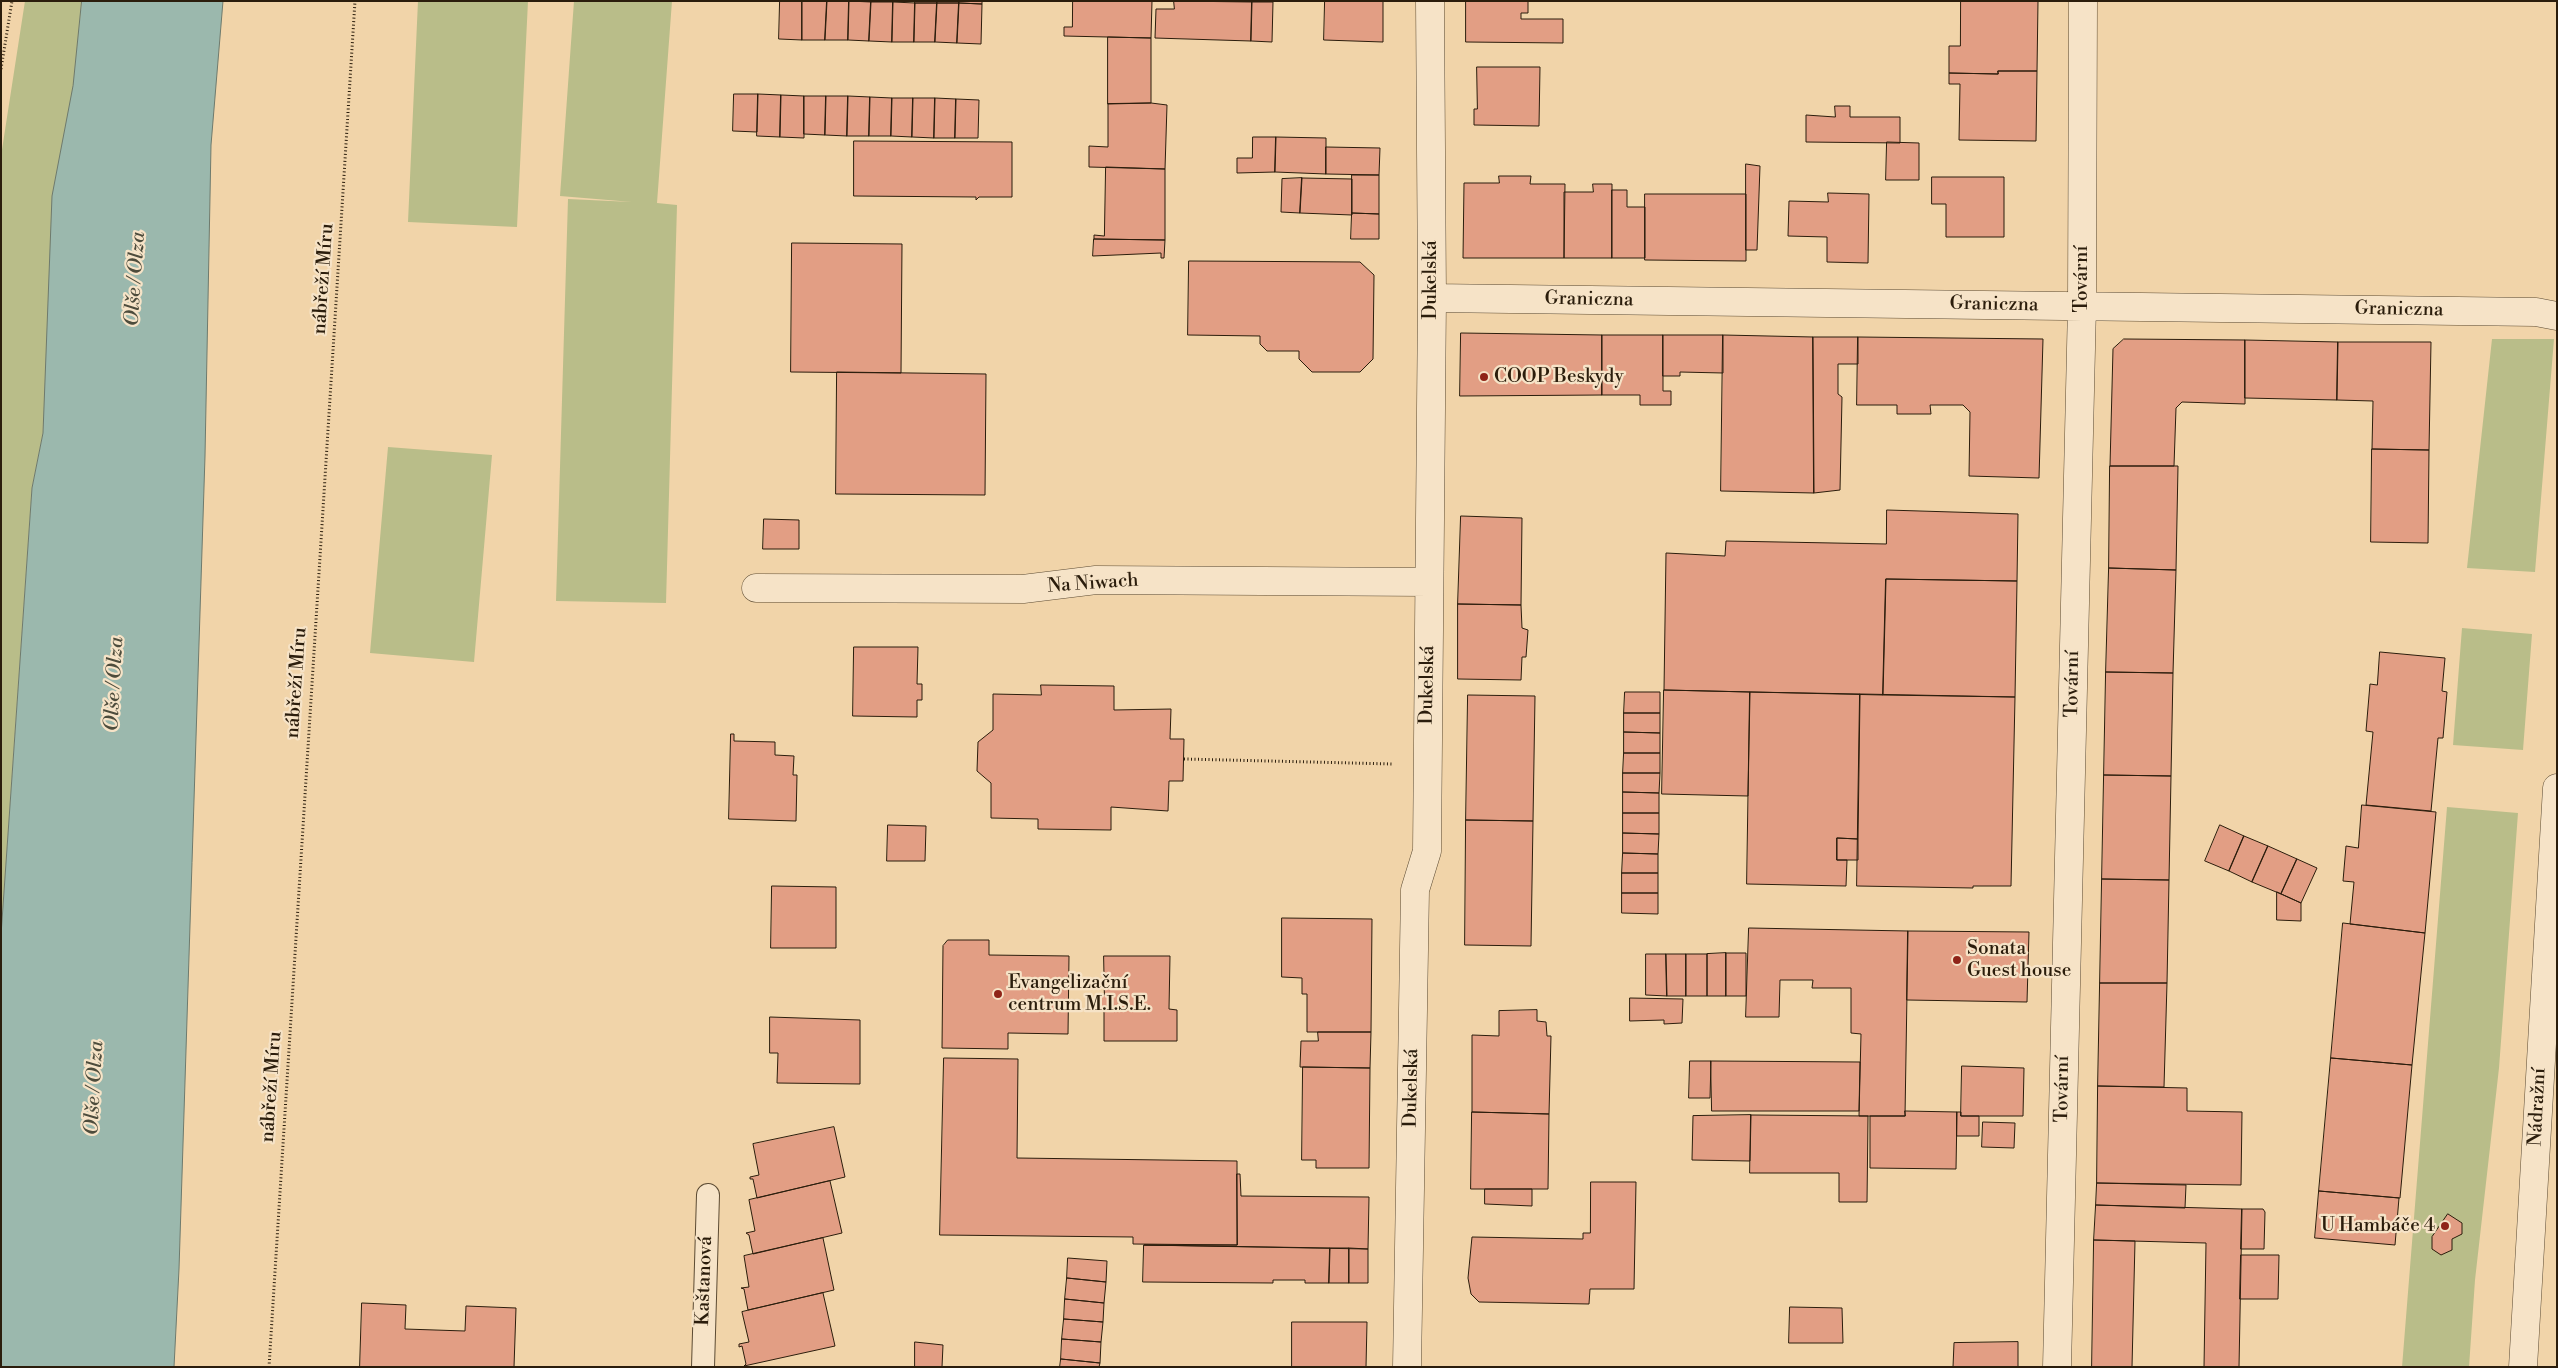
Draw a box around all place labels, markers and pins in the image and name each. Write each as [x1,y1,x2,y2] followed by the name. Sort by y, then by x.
[1494,366,1624,388] place label: COOP Beskydy
[1478,371,1490,383] marker: COOP Beskydy
[1967,938,2071,982] place label: Sonata Guest house
[1951,954,1963,966] marker: Sonata Guest house
[1008,972,1151,1016] place label: Evangelizační centrum M.I.S.E.
[992,988,1004,1000] marker: Evangelizační centrum M.I.S.E.
[2321,1215,2435,1237] place label: U Hambáče 4
[2439,1220,2451,1232] marker: U Hambáče 4

